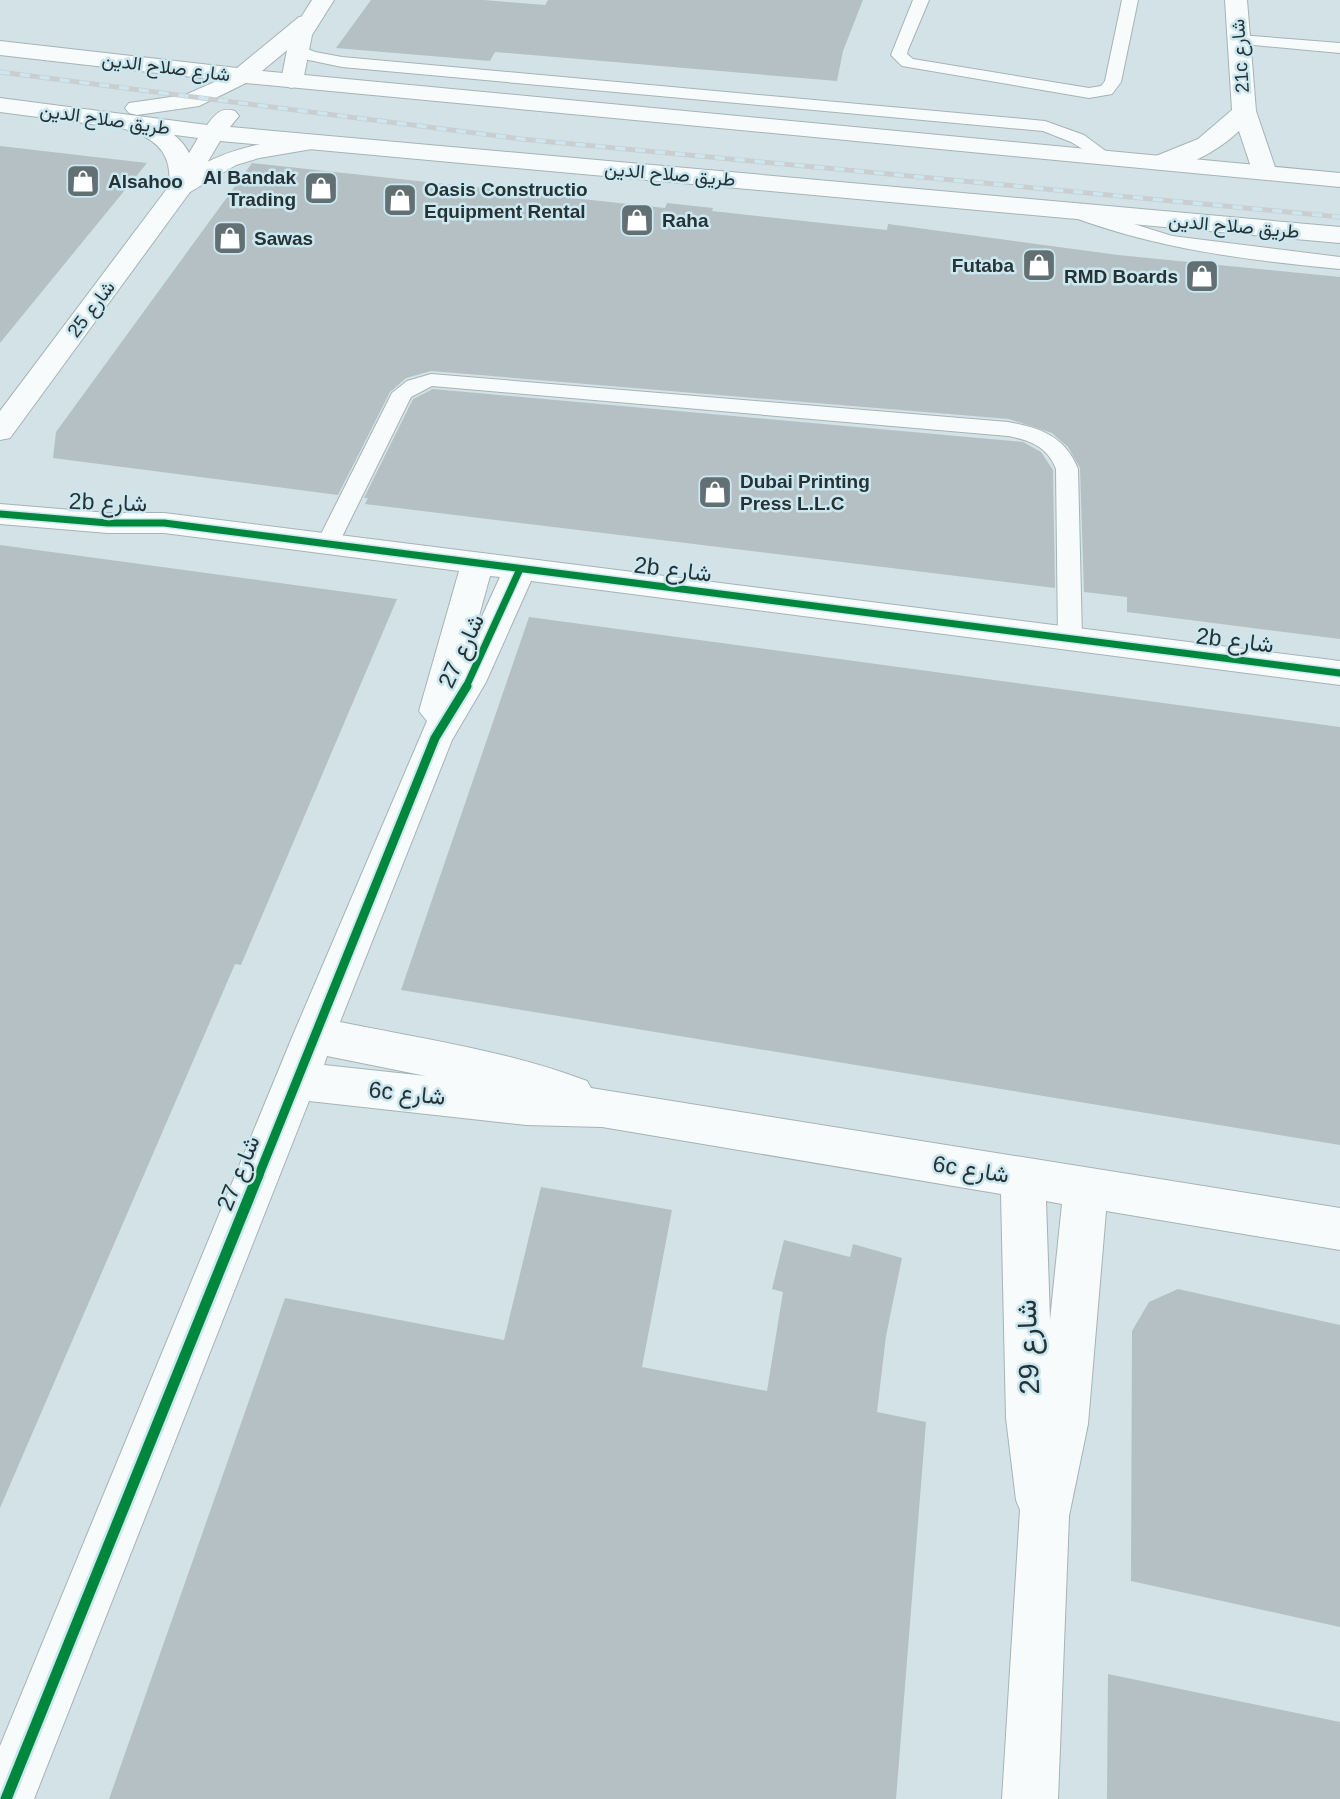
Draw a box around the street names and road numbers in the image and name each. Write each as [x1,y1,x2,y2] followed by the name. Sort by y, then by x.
[1227,18,1255,94] street label: 21c شارع
[100,49,231,87] street label: شارع صلاح الدين
[38,99,171,141] street label: طريق صلاح الدين
[604,158,736,192] street label: طريق صلاح الدين
[1168,210,1300,244] street label: طريق صلاح الدين
[63,277,120,342] street label: شارع 25
[68,488,148,519] street label: 2b شارع
[632,551,713,590] street label: 2b شارع
[433,610,492,693] street label: شارع 27
[1194,622,1275,661] street label: 2b شارع
[367,1076,447,1113] street label: 6c شارع
[211,1132,267,1215] street label: شارع 27
[930,1150,1011,1191] street label: 6c شارع
[1011,1299,1048,1395] street label: شارع 29

